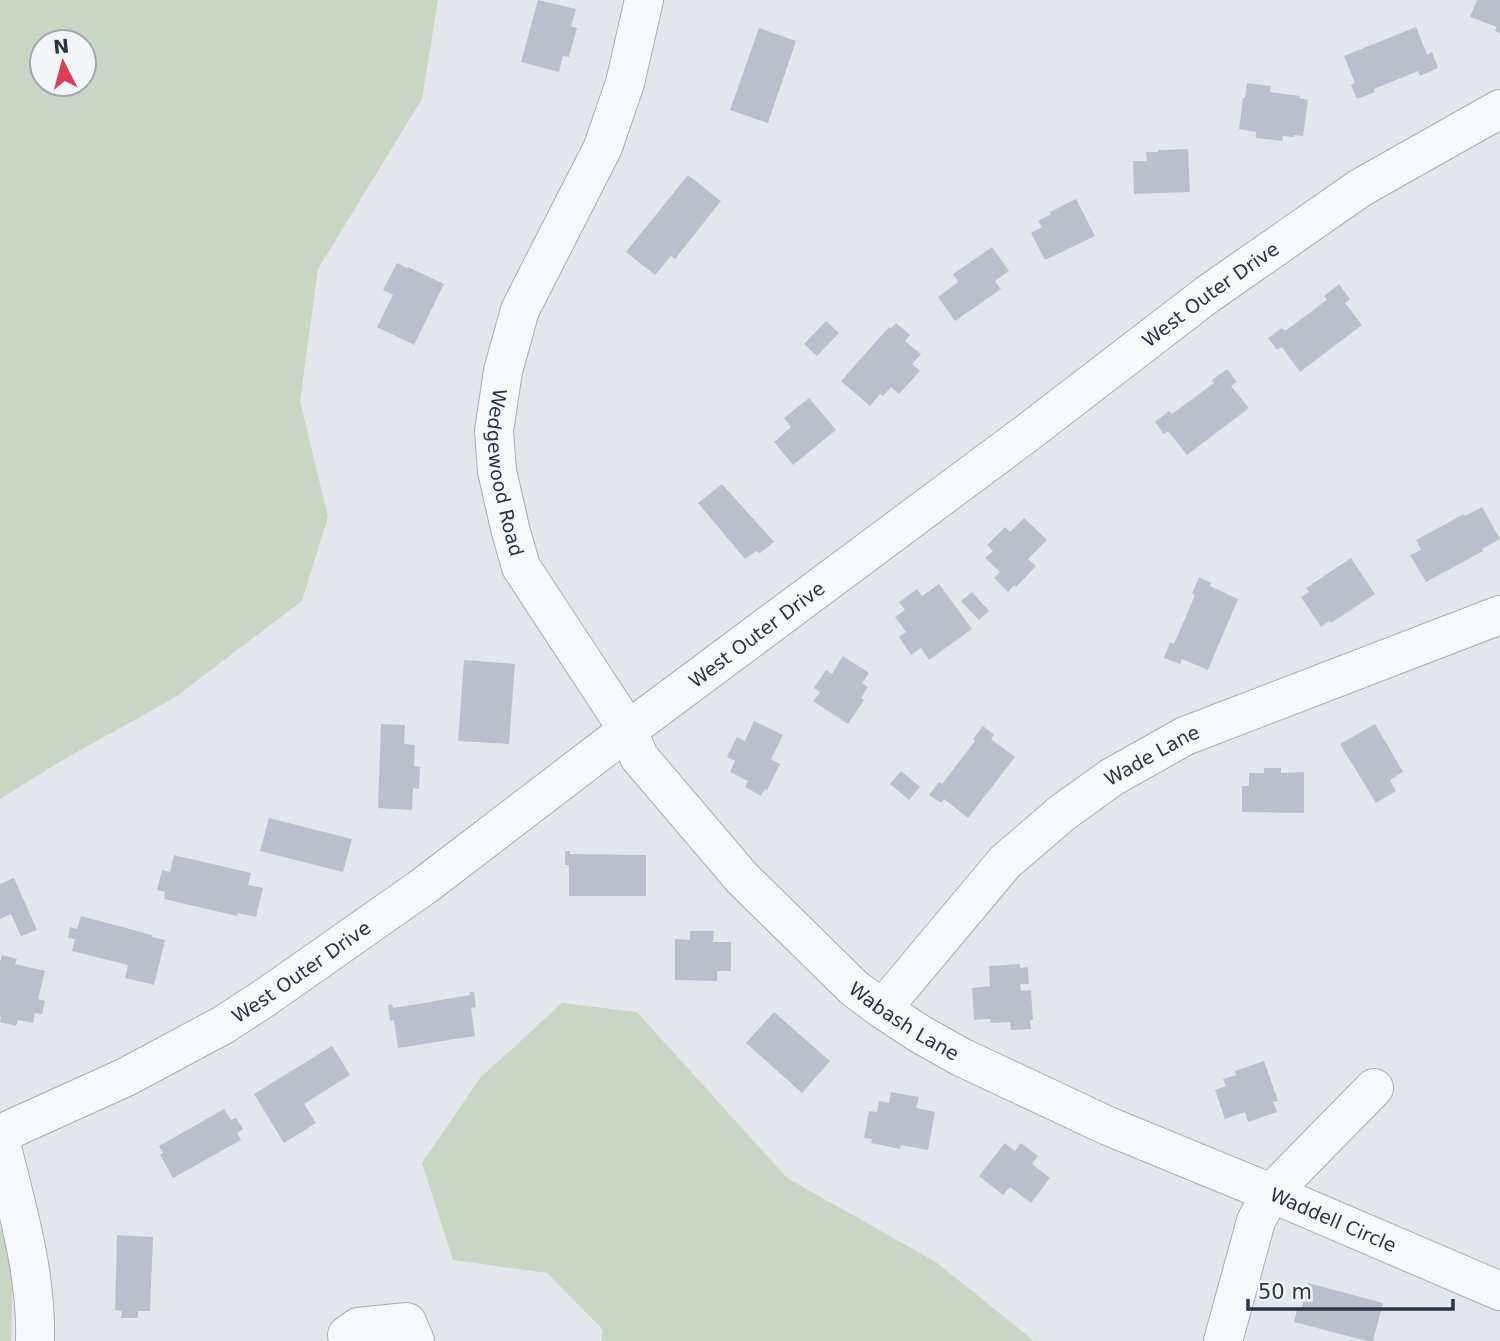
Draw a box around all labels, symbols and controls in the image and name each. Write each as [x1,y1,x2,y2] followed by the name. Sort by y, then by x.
[28,28,98,98] north arrow
[52,34,70,58] text: N
[1138,237,1283,351] street label: West Outer Drive
[483,387,528,559] street label: Wedgewood Road
[685,577,829,692] street label: West Outer Drive
[1101,721,1202,790] street label: Wade Lane
[228,916,375,1027] street label: West Outer Drive
[845,977,963,1065] street label: Wabash Lane
[1267,1183,1400,1256] street label: Waddell Circle
[1248,1268,1453,1312] scale bar
[1258,1280,1312,1304] text: 50 m

